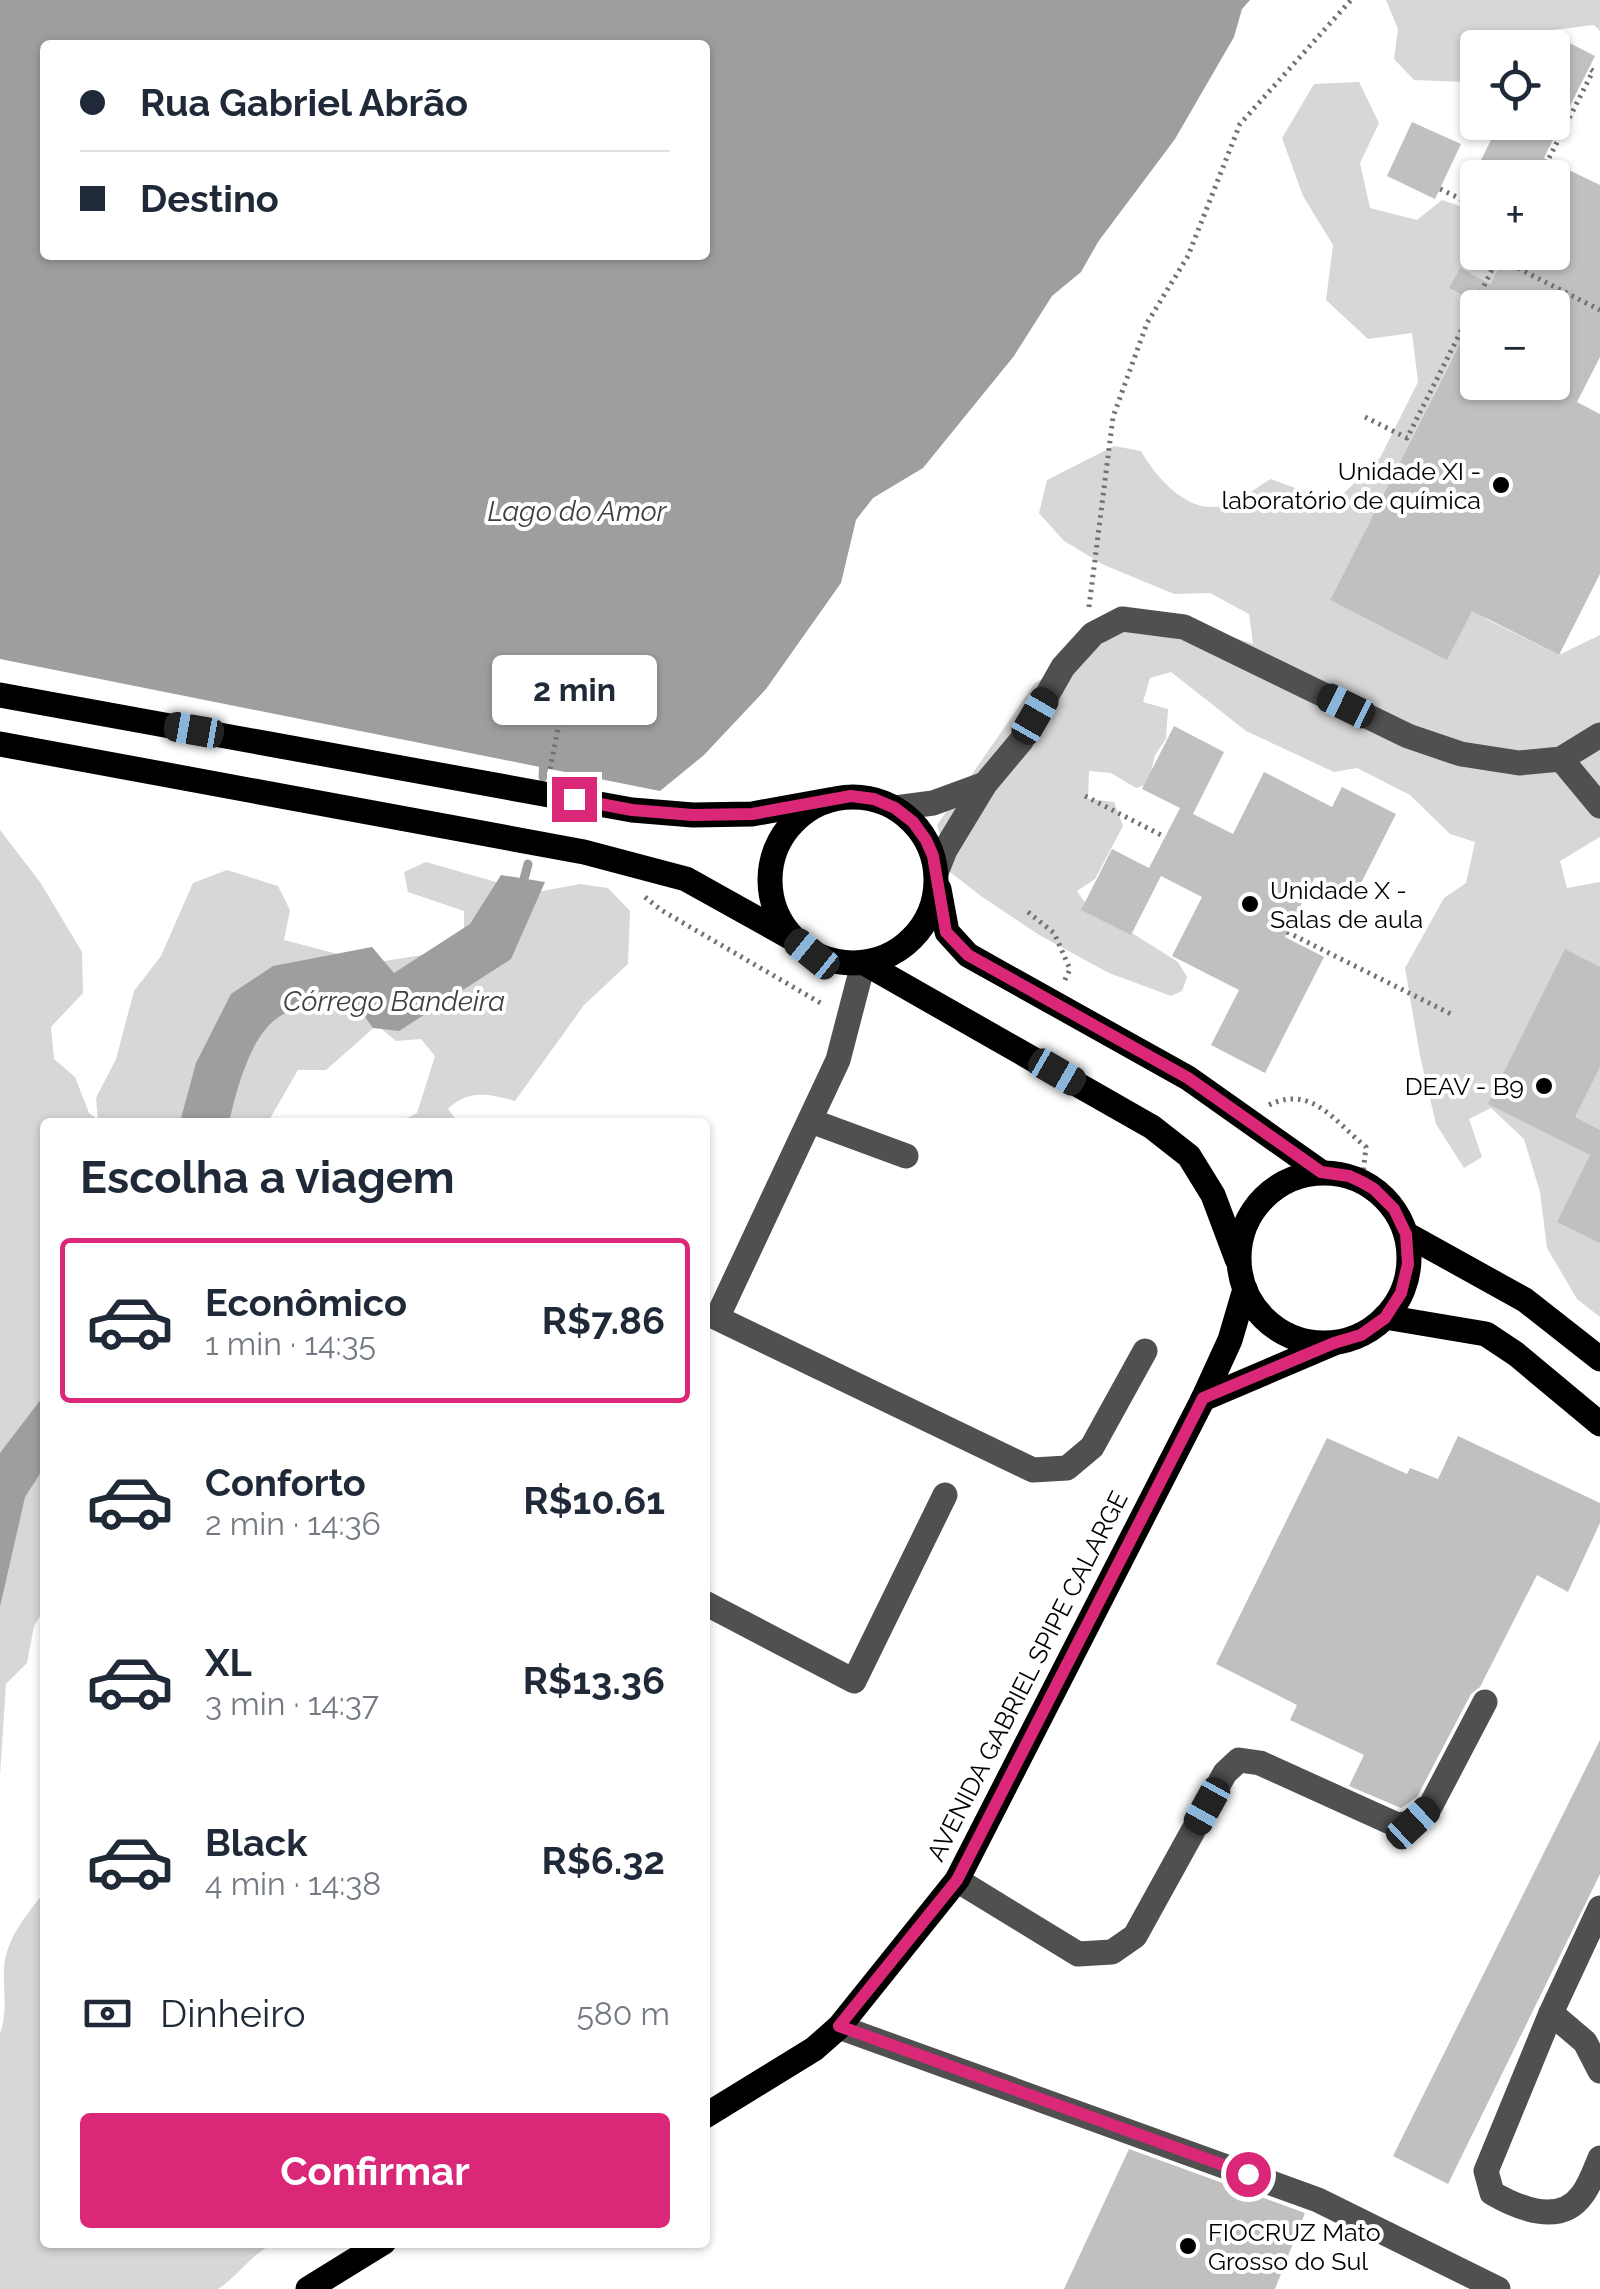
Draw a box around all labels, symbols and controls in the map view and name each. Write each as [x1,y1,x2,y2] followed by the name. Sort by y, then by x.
[1460,30,1570,400] map controls
[1460,30,1570,140] button: locate
[140,80,468,125] text: Rua Gabriel Abrão
[1460,160,1570,270] button: +
[140,176,279,221] text: Destino
[1460,290,1570,400] button: −
[1221,456,1481,515] place label: Unidade XI - laboratório de química
[1490,474,1512,496] marker: Unidade XI - laboratório de química
[488,495,668,528] water label: Lago do Amor
[492,654,656,724] callout: 2 min
[533,671,616,708] text: 2 min
[1312,679,1380,733] car
[1007,683,1063,749] car
[162,710,226,750] car
[552,777,597,822] route end
[1270,875,1423,934] place label: Unidade X - Salas de aula
[1239,893,1261,915] marker: Unidade X - Salas de aula
[779,923,845,985] car
[283,985,505,1018] water label: Córrego Bandeira
[1024,1044,1090,1100] car
[1405,1071,1524,1101] place label: DEAV - B9
[1533,1075,1555,1097] marker: DEAV - B9
[80,1151,455,1204] text: Escolha a viagem
[85,1276,175,1366] icon: car
[205,1280,407,1325] text: Econômico
[542,1298,665,1343] text: R$7.86
[205,1325,376,1362] text: 1 min · 14:35
[85,1456,175,1546] icon: car
[205,1460,366,1505] text: Conforto
[523,1478,665,1523] text: R$10.61
[920,1486,1134,1866] street label: AVENIDA GABRIEL SPIPE CALARGE
[205,1505,381,1542] text: 2 min · 14:36
[85,1636,175,1726] icon: car
[205,1640,252,1685] text: XL
[523,1658,665,1703] text: R$13.36
[205,1685,379,1722] text: 3 min · 14:37
[1179,1772,1235,1840] car
[1381,1792,1445,1854] car
[85,1816,175,1906] icon: car
[205,1820,307,1865] text: Black
[541,1838,665,1883] text: R$6.32
[205,1865,381,1902] text: 4 min · 14:38
[80,1986,135,2041] icon: cash
[160,1991,306,2036] text: Dinheiro
[576,1995,670,2032] text: 580 m
[80,2113,670,2228] button: Confirmar
[1226,2152,1271,2197] route start
[1208,2217,1381,2276] place label: FIOCRUZ Mato Grosso do Sul
[1177,2235,1199,2257] marker: FIOCRUZ Mato Grosso do Sul

